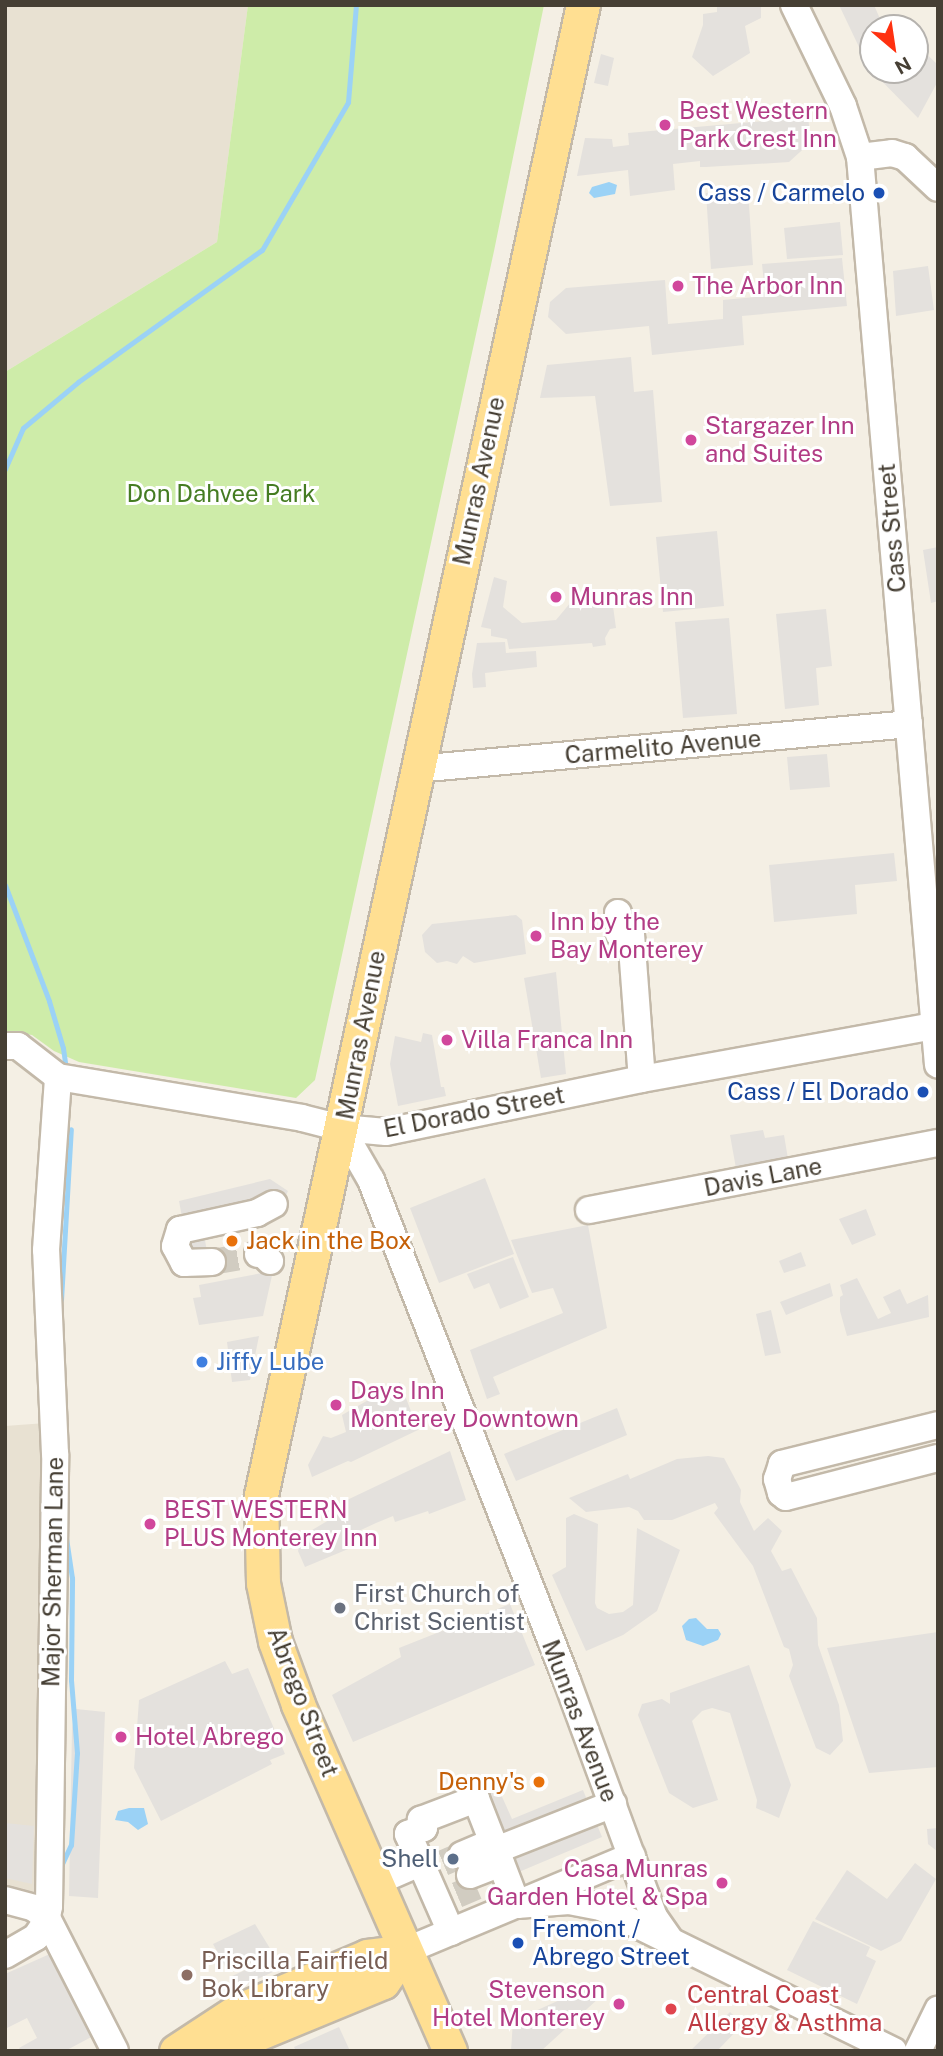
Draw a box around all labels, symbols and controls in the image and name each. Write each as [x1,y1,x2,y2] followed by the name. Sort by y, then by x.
[859,14,929,84] north arrow
[891,52,915,79] text: N
[679,97,837,153] place label: Best Western Park Crest Inn
[657,117,673,133] marker: Best Western Park Crest Inn
[698,179,865,207] place label: Cass / Carmelo
[871,185,887,201] marker: Cass / Carmelo
[692,272,844,300] place label: The Arbor Inn
[670,278,686,294] marker: The Arbor Inn
[447,394,511,568] street label: Munras Avenue
[705,412,855,468] place label: Stargazer Inn and Suites
[683,432,699,448] marker: Stargazer Inn and Suites
[872,462,912,594] street label: Cass Street
[126,480,316,508] park label: Don Dahvee Park
[570,583,694,611] place label: Munras Inn
[548,589,564,605] marker: Munras Inn
[563,724,763,770] street label: Carmelito Avenue
[550,908,704,964] place label: Inn by the Bay Monterey
[528,928,544,944] marker: Inn by the Bay Monterey
[330,948,392,1122] street label: Munras Avenue
[461,1026,633,1054] place label: Villa Franca Inn
[439,1032,455,1048] marker: Villa Franca Inn
[727,1078,909,1106] place label: Cass / El Dorado
[381,1080,567,1144] street label: El Dorado Street
[915,1084,931,1100] marker: Cass / El Dorado
[701,1151,825,1203] street label: Davis Lane
[246,1227,412,1255] place label: Jack in the Box
[224,1233,240,1249] marker: Jack in the Box
[216,1348,324,1376] place label: Jiffy Lube
[194,1354,210,1370] marker: Jiffy Lube
[350,1377,579,1433] place label: Days Inn Monterey Downtown
[328,1397,344,1413] marker: Days Inn Monterey Downtown
[37,1457,69,1687] street label: Major Sherman Lane
[164,1496,378,1552] place label: BEST WESTERN PLUS Monterey Inn
[142,1516,158,1532] marker: BEST WESTERN PLUS Monterey Inn
[354,1580,525,1636] place label: First Church of Christ Scientist
[332,1600,348,1616] marker: First Church of Christ Scientist
[261,1623,345,1781] street label: Abrego Street
[536,1636,624,1806] street label: Munras Avenue
[135,1723,284,1751] place label: Hotel Abrego
[113,1729,129,1745] marker: Hotel Abrego
[438,1768,525,1796] place label: Denny's
[531,1774,547,1790] marker: Denny's
[381,1845,439,1873] place label: Shell
[445,1851,461,1867] marker: Shell
[487,1855,708,1911] place label: Casa Munras Garden Hotel & Spa
[714,1875,730,1891] marker: Casa Munras Garden Hotel & Spa
[532,1915,690,1971] place label: Fremont / Abrego Street
[510,1935,526,1951] marker: Fremont / Abrego Street
[201,1947,388,2003] place label: Priscilla Fairfield Bok Library
[179,1967,195,1983] marker: Priscilla Fairfield Bok Library
[432,1976,605,2032] place label: Stevenson Hotel Monterey
[687,1981,882,2037] place label: Central Coast Allergy & Asthma
[611,1996,627,2012] marker: Stevenson Hotel Monterey
[661,1999,681,2019] marker: Central Coast Allergy & Asthma

